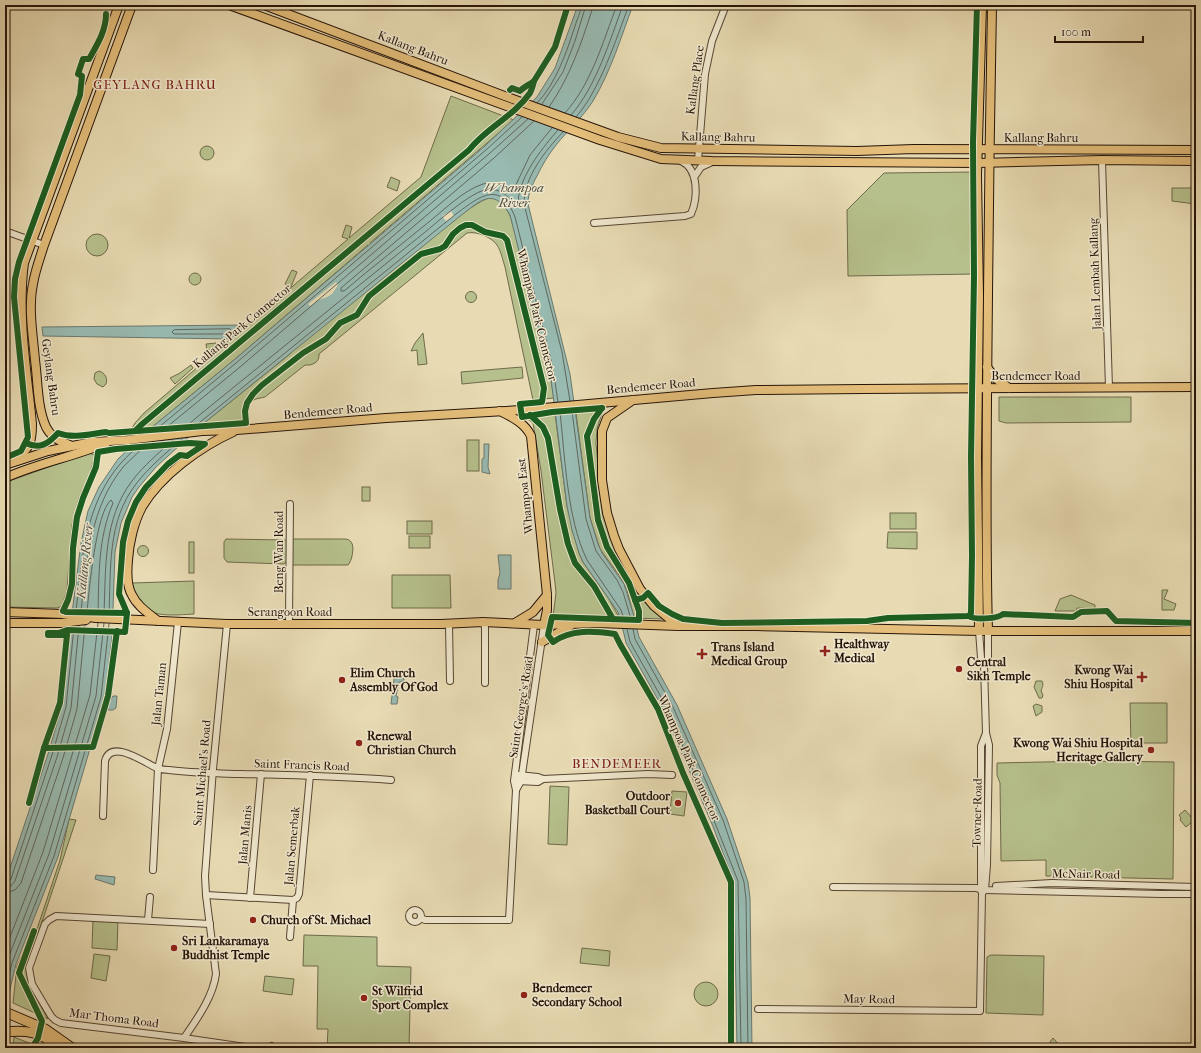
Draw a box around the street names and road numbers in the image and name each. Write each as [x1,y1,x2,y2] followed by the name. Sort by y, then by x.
[376,28,451,68] street label: Kallang Bahru
[683,44,707,116] street label: Kallang Place
[681,129,756,145] street label: Kallang Bahru
[1004,131,1078,145] street label: Kallang Bahru
[1086,217,1104,331] street label: Jalan Lembah Kallang
[514,246,560,383] street label: Whampoa Park Connector
[190,280,295,371] street label: Kallang Park Connector
[39,338,63,417] street label: Geylang Bahru
[991,369,1081,383] street label: Bendemeer Road
[606,375,697,397] street label: Bendemeer Road
[283,400,374,422] street label: Bendemeer Road
[514,457,536,536] street label: Whampoa East
[272,510,286,593] street label: Beng Wan Road
[248,605,333,619] street label: Serangoon Road
[506,655,536,759] street label: Saint George's Road
[149,662,169,727] street label: Jalan Taman
[655,692,723,824] street label: Whampoa Park Connector
[190,719,214,827] street label: Saint Michael's Road
[254,756,350,774] street label: Saint Francis Road
[969,778,985,848] street label: Towner Road
[235,804,255,866] street label: Jalan Manis
[281,805,303,887] street label: Jalan Semerbak
[1052,866,1121,882] street label: McNair Road
[843,992,896,1006] street label: May Road
[68,1006,160,1030] street label: Mar Thoma Road

